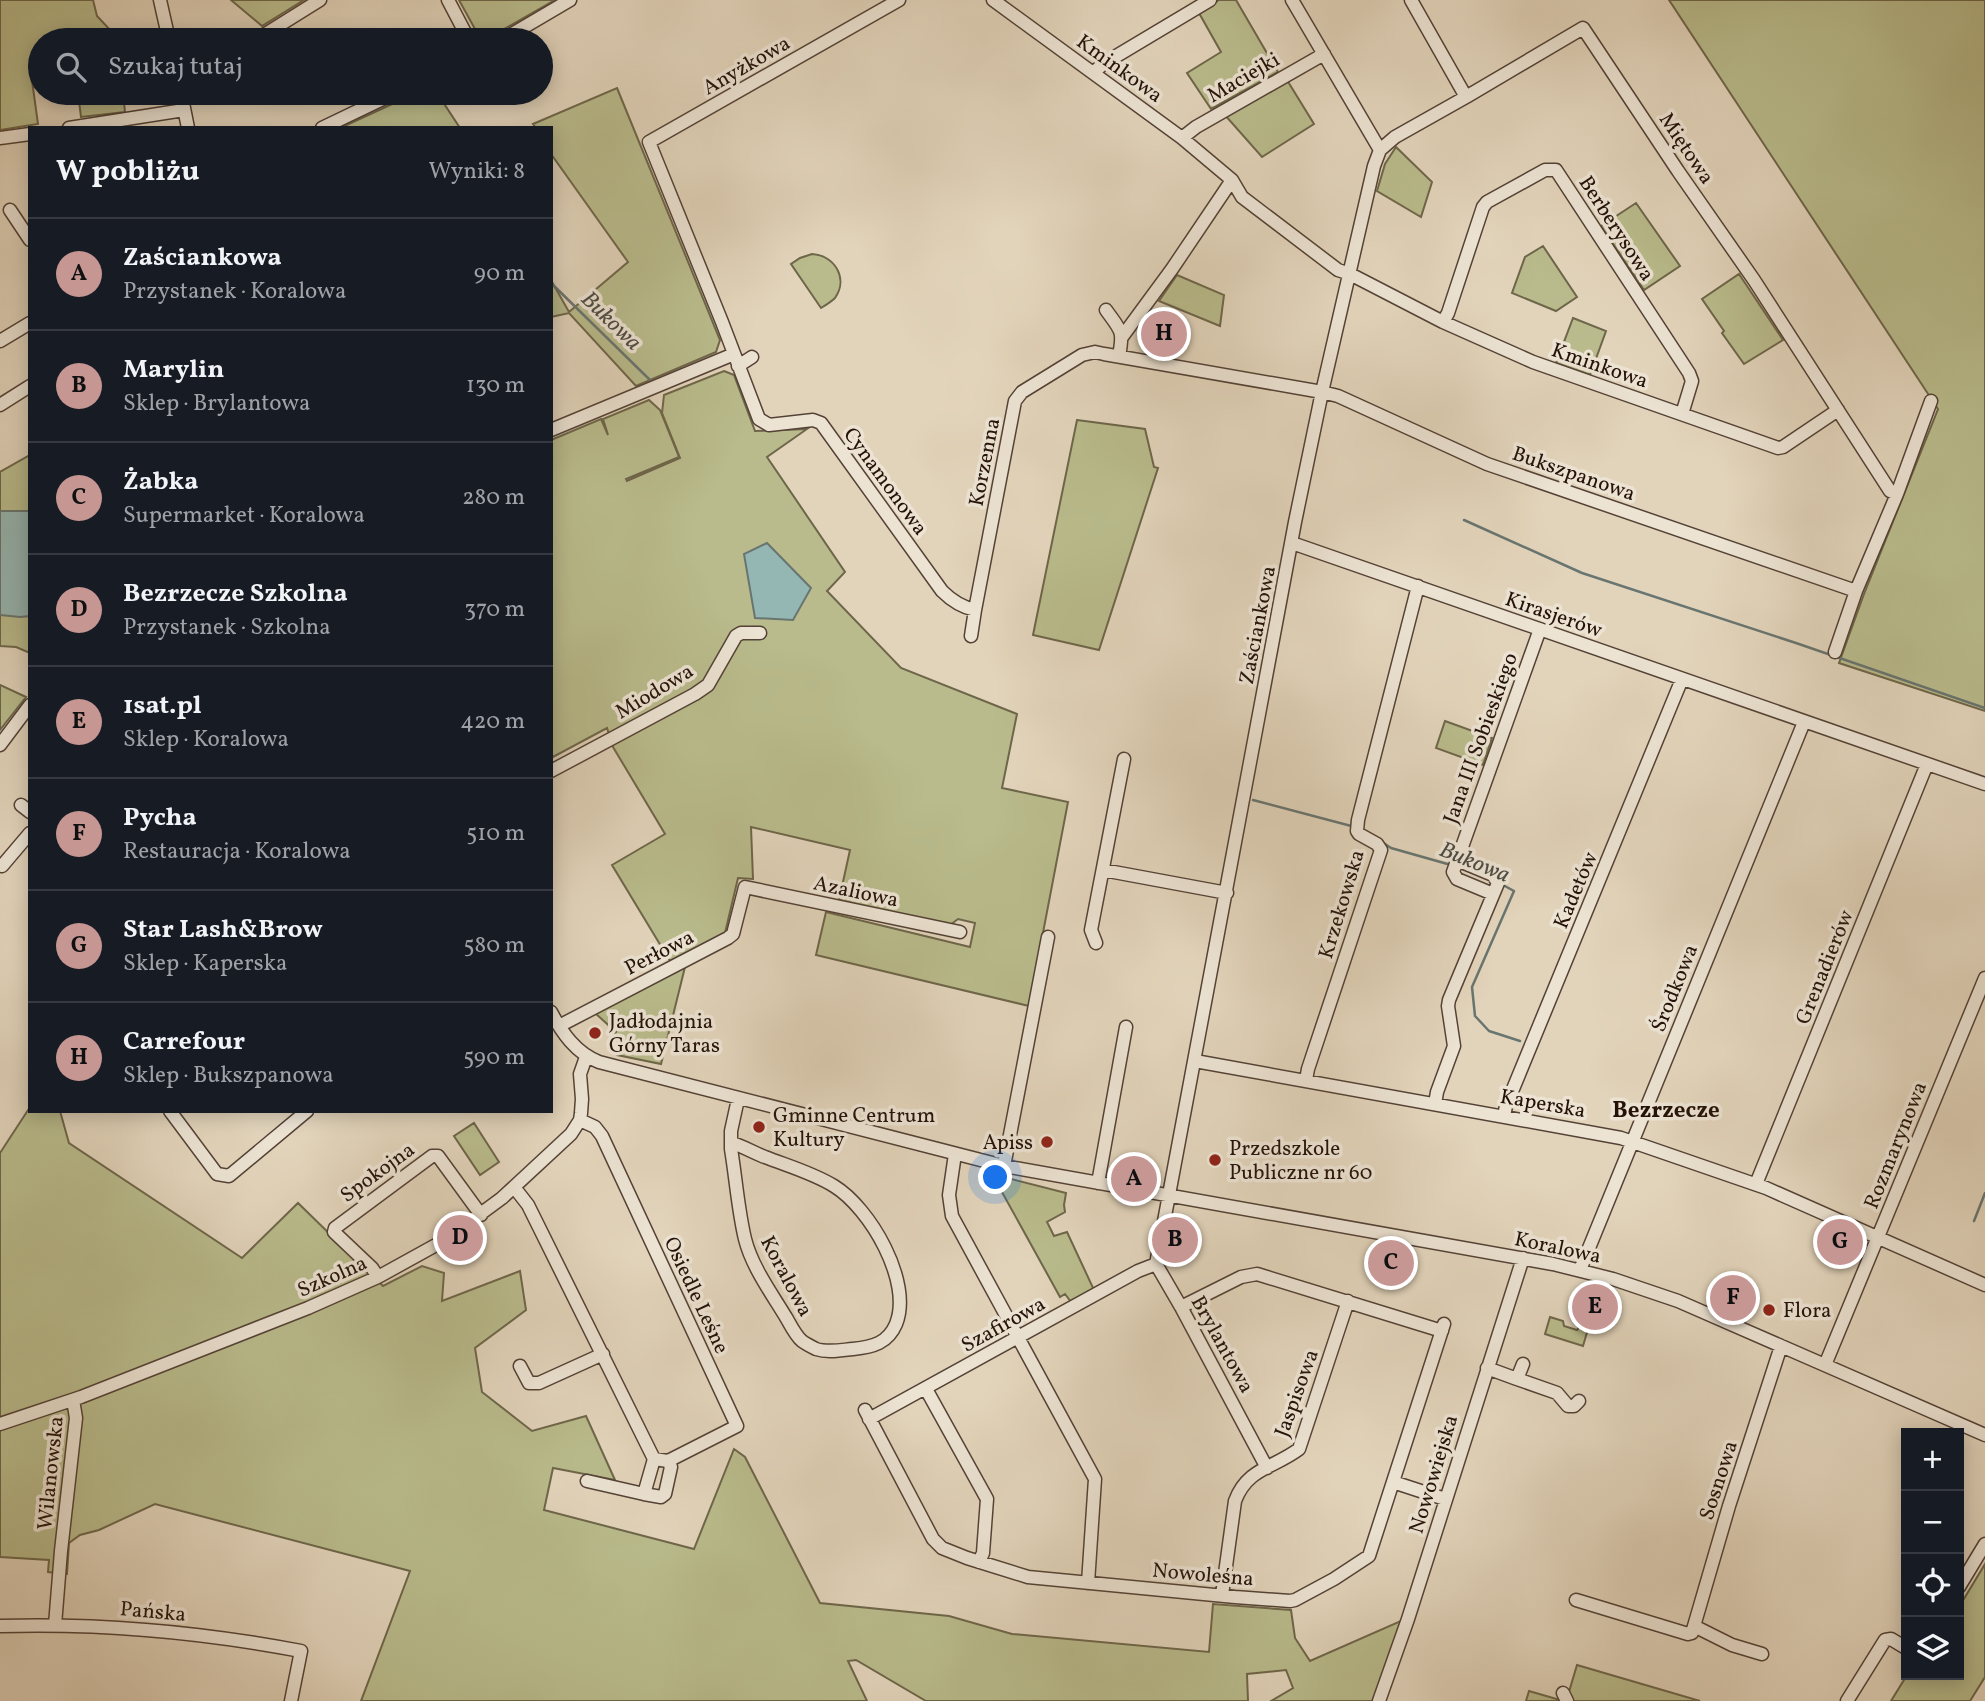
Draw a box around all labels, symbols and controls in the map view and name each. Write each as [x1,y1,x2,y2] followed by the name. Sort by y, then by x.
[28,28,553,105] search box
[1070,28,1168,110] street label: Kminkowa
[697,29,796,103] street label: Anyżkowa
[1202,46,1285,111] street label: Maciejki
[52,48,90,86] icon: search
[108,49,243,85] text: Szukaj tutaj
[1651,107,1720,190] street label: Miętowa
[56,151,199,193] text: W pobliżu
[429,156,525,188] text: Wyniki: 8
[1571,171,1661,287] street label: Berberysowa
[123,240,282,276] text: Zaściankowa
[71,258,87,290] text: A
[474,258,525,290] text: 90 m
[123,276,346,308] text: Przystanek · Koralowa
[573,284,648,359] water label: Bukowa
[1141,308,1187,360] pin: H
[1547,336,1652,396] street label: Kminkowa
[123,352,224,388] text: Marylin
[71,370,87,402] text: B
[466,370,525,402] text: 130 m
[123,388,310,420] text: Sklep · Brylantowa
[963,416,1008,509] street label: Korzenna
[836,422,934,542] street label: Cynamonowa
[1508,440,1639,509] street label: Bukszpanowa
[123,464,198,500] text: Żabka
[72,482,86,514] text: C
[462,482,525,514] text: 280 m
[123,500,365,532] text: Supermarket · Koralowa
[1233,564,1284,687] street label: Zaściankowa
[123,576,348,612] text: Bezrzecze Szkolna
[1501,585,1606,646] street label: Kirasjerów
[71,594,87,626] text: D
[464,594,525,626] text: 370 m
[123,612,331,644] text: Przystanek · Szkolna
[1437,649,1526,828] street label: Jana III Sobieskiego
[610,658,699,727] street label: Miodowa
[123,688,202,724] text: 1sat.pl
[72,706,86,738] text: E
[460,706,525,738] text: 420 m
[123,724,289,756] text: Sklep · Koralowa
[123,800,197,836] text: Pycha
[72,818,86,850] text: F
[466,818,525,850] text: 510 m
[1434,834,1514,892] water label: Bukowa
[123,836,351,868] text: Restauracja · Koralowa
[1312,846,1373,963] street label: Krzekowska
[1547,848,1606,933] street label: Kadetów
[811,869,901,916] street label: Azaliowa
[1789,906,1862,1029] street label: Grenadierów
[123,912,323,948] text: Star Lash&Brow
[620,924,699,983] street label: Perłowa
[71,930,87,962] text: G
[463,930,525,962] text: 580 m
[1645,940,1706,1037] street label: Środkowa
[123,948,288,980] text: Sklep · Kaperska
[609,1008,720,1061] place label: Jadłodajnia Górny Taras
[123,1024,245,1060] text: Carrefour
[587,1025,603,1041] marker: Jadłodajnia Górny Taras
[70,1042,88,1074] text: H
[463,1042,525,1074] text: 590 m
[123,1060,334,1092] text: Sklep · Bukszpanowa
[1858,1078,1935,1214] street label: Rozmarynowa
[1498,1083,1588,1126] street label: Kaperska
[1612,1095,1720,1127] district label: Bezrzecze
[773,1102,935,1155] place label: Gminne Centrum Kultury
[751,1119,767,1135] marker: Gminne Centrum Kultury
[983,1129,1033,1158] place label: Apiss
[1039,1134,1055,1150] marker: Apiss
[1229,1135,1372,1188] place label: Przedszkole Publiczne nr 60
[335,1136,421,1210] street label: Spokojna
[1207,1152,1223,1168] marker: Przedszkole Publiczne nr 60
[1111,1153,1157,1205] pin: A
[978,1160,1012,1194] your location
[437,1212,483,1264] pin: D
[1152,1214,1198,1266] pin: B
[1817,1216,1863,1268] pin: G
[1512,1225,1604,1272] street label: Koralowa
[752,1231,819,1322] street label: Koralowa
[656,1232,735,1359] street label: Osiedle Leśne
[1368,1237,1414,1289] pin: C
[293,1249,372,1306] street label: Szkolna
[1710,1272,1756,1324] pin: F
[1572,1281,1618,1333] pin: E
[956,1290,1051,1360] street label: Szafirowa
[1183,1291,1260,1399] street label: Brylantowa
[1783,1297,1832,1326] place label: Flora
[1761,1302,1777,1318] marker: Flora
[1268,1346,1327,1441] street label: Jaspisowa
[1403,1411,1466,1537] street label: Nowowiejska
[31,1415,72,1531] street label: Wilanowska
[1901,1428,1964,1680] map controls
[1901,1428,1964,1491] button: +
[1693,1437,1746,1524] street label: Sosnowa
[1901,1491,1964,1554] button: −
[1901,1554,1964,1617] button: locate
[1151,1557,1255,1594] street label: Nowoleśna
[119,1595,187,1630] street label: Pańska
[1901,1617,1964,1680] button: layers

